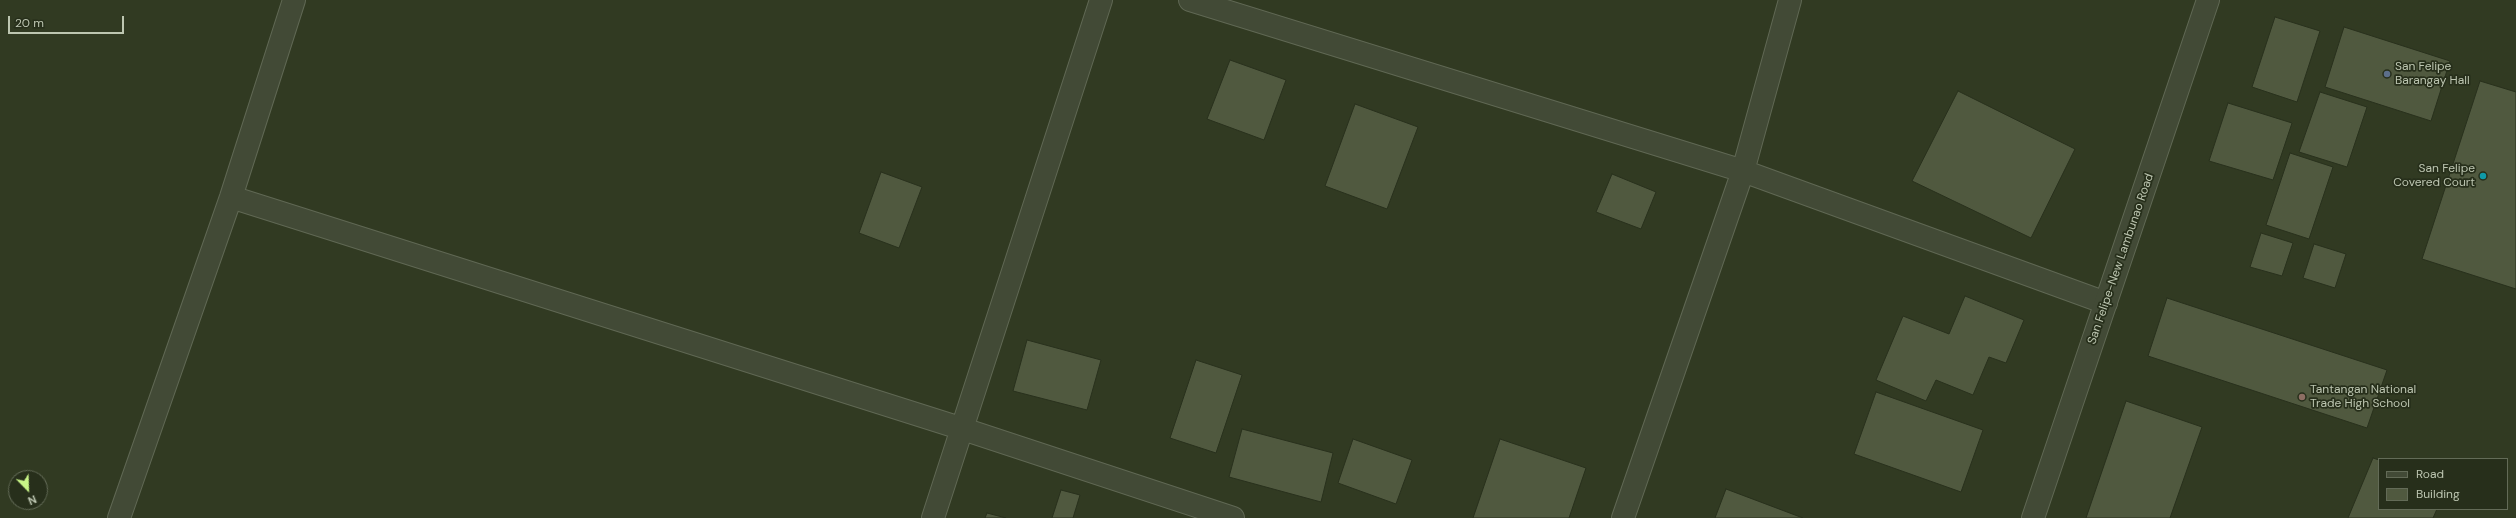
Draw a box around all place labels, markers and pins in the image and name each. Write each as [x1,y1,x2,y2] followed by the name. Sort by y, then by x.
[2395,60,2470,88] place label: San Felipe Barangay Hall
[2382,69,2392,79] marker: San Felipe Barangay Hall
[2393,162,2475,190] place label: San Felipe Covered Court
[2478,171,2488,181] marker: San Felipe Covered Court
[2310,383,2416,411] place label: Tantangan National Trade High School
[2297,392,2307,402] marker: Tantangan National Trade High School

